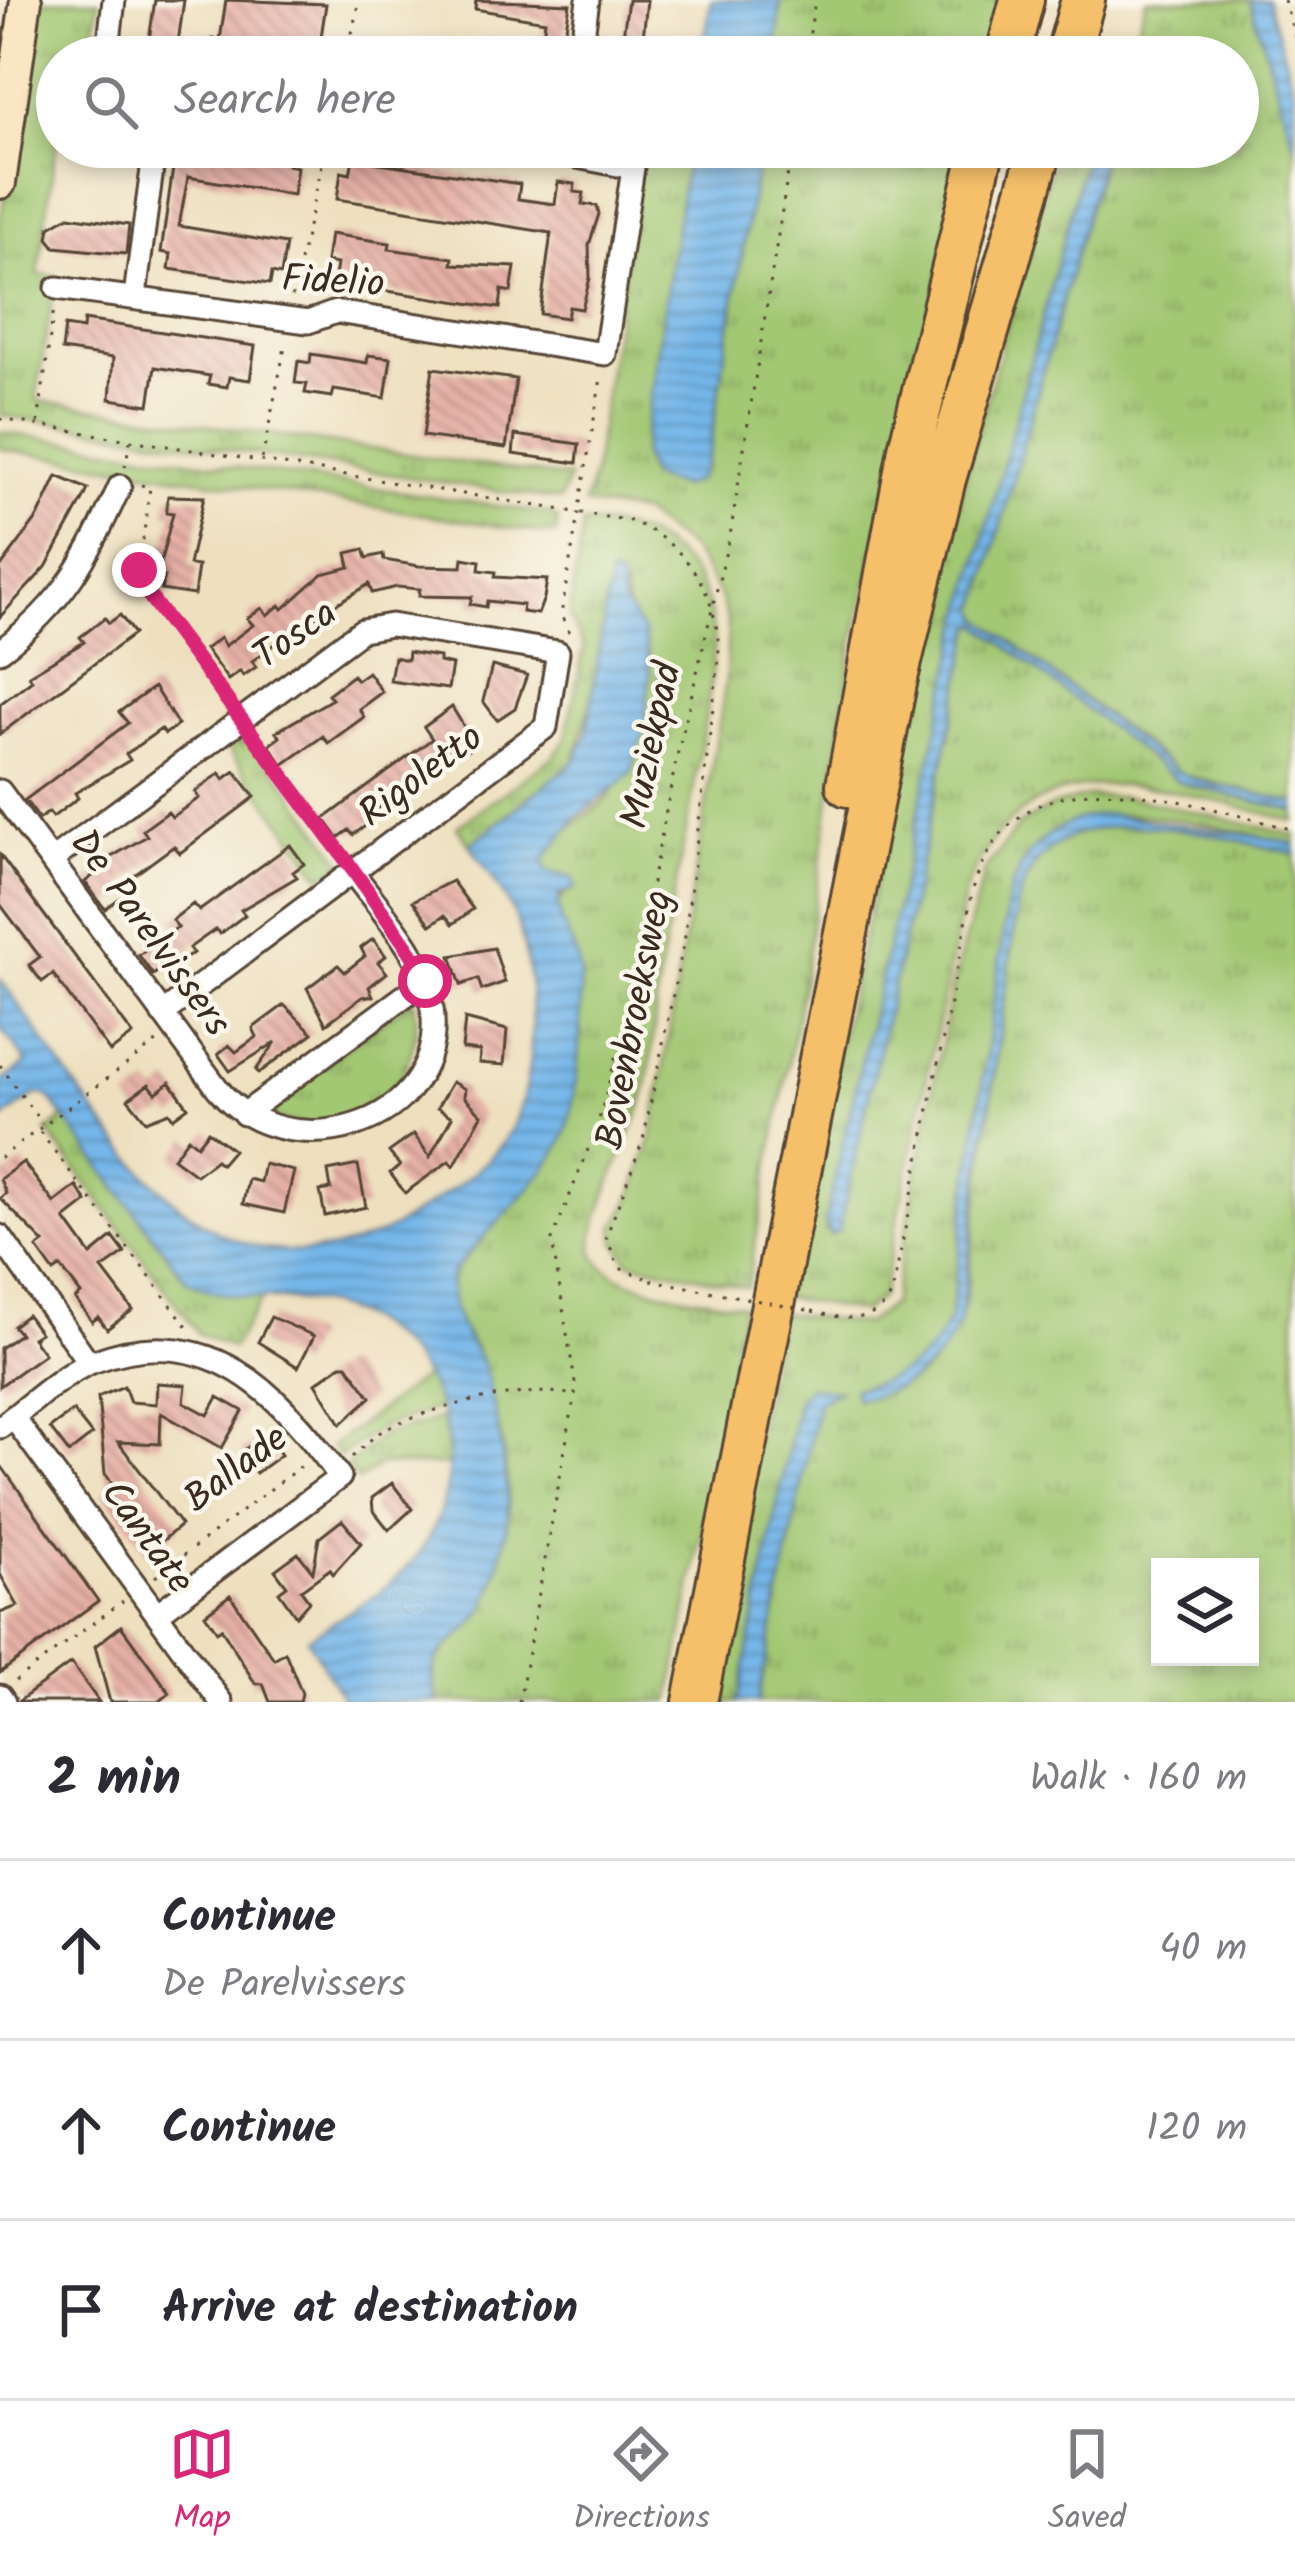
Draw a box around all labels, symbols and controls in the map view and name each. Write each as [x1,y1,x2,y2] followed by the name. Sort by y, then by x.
[36,36,1259,168] search box
[174,66,396,138] text: Search here
[78,69,144,135] icon: search
[280,249,386,317] street label: Fidelio
[112,543,166,597] route end
[241,585,351,687] street label: Tosca
[605,656,701,835] street label: Muziekpad
[346,709,498,845] street label: Rigoletto
[52,817,246,1051] street label: De Parelvissers
[580,885,692,1155] street label: Bovenbroeksweg
[398,954,452,1008] route start
[171,1410,303,1530] street label: Ballade
[83,1468,209,1608] street label: Cantate
[1151,1558,1259,1666] map controls
[1151,1558,1259,1666] button: layers
[48,1740,181,1821] text: 2 min
[1030,1749,1247,1811] text: Walk · 160 m
[162,1883,336,1955] text: Continue
[48,1917,114,1983] icon: ahead
[1159,1919,1247,1981] text: 40 m
[162,1955,406,2017] text: De Parelvissers
[162,2094,336,2166] text: Continue
[48,2097,114,2163] icon: ahead
[1146,2099,1247,2161] text: 120 m
[162,2274,578,2346] text: Arrive at destination
[48,2277,114,2343] icon: arrive
[169,2421,235,2546] tab: Map
[573,2421,710,2546] tab: Directions
[1048,2421,1126,2546] tab: Saved

